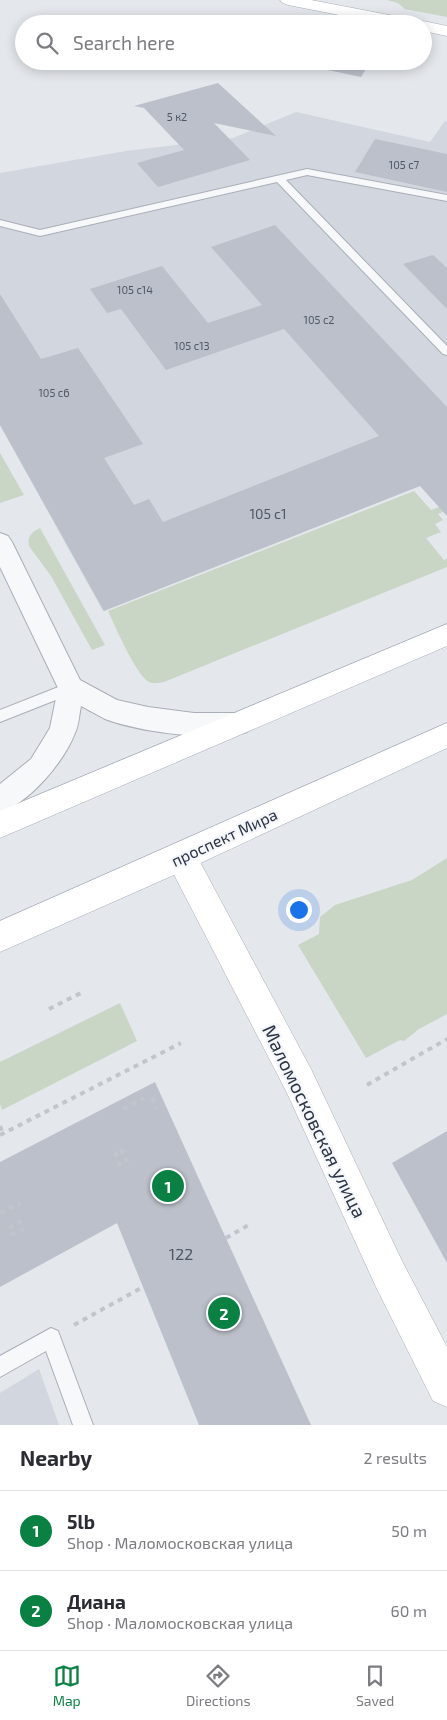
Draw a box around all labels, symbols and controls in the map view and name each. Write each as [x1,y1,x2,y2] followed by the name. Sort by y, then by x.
[15,15,432,70] search box
[33,29,61,57] icon: search
[73,31,175,54] text: Search here
[167,110,187,123] house number: 5 к2
[389,158,420,171] house number: 105 с7
[117,283,153,296] house number: 105 с14
[304,313,334,326] house number: 105 с2
[174,339,210,352] house number: 105 с13
[38,386,70,399] house number: 105 с6
[249,505,287,522] house number: 105 с1
[168,804,280,870] street label: проспект Мира
[286,897,312,923] your location
[257,1021,372,1222] street label: Маломосковская улица
[152,1167,184,1205] pin: 1
[169,1244,193,1263] house number: 122
[208,1294,240,1332] pin: 2
[20,1445,92,1470] text: Nearby
[364,1448,427,1467] text: 2 results
[67,1510,95,1533] text: 5lb
[33,1521,39,1540] text: 1
[391,1521,427,1540] text: 50 m
[67,1533,293,1552] text: Shop · Маломосковская улица
[67,1590,126,1613] text: Диана
[31,1601,41,1620] text: 2
[391,1601,427,1620] text: 60 m
[67,1613,293,1632] text: Shop · Маломосковская улица
[53,1662,81,1709] tab: Map
[186,1662,251,1709] tab: Directions
[356,1662,394,1709] tab: Saved

